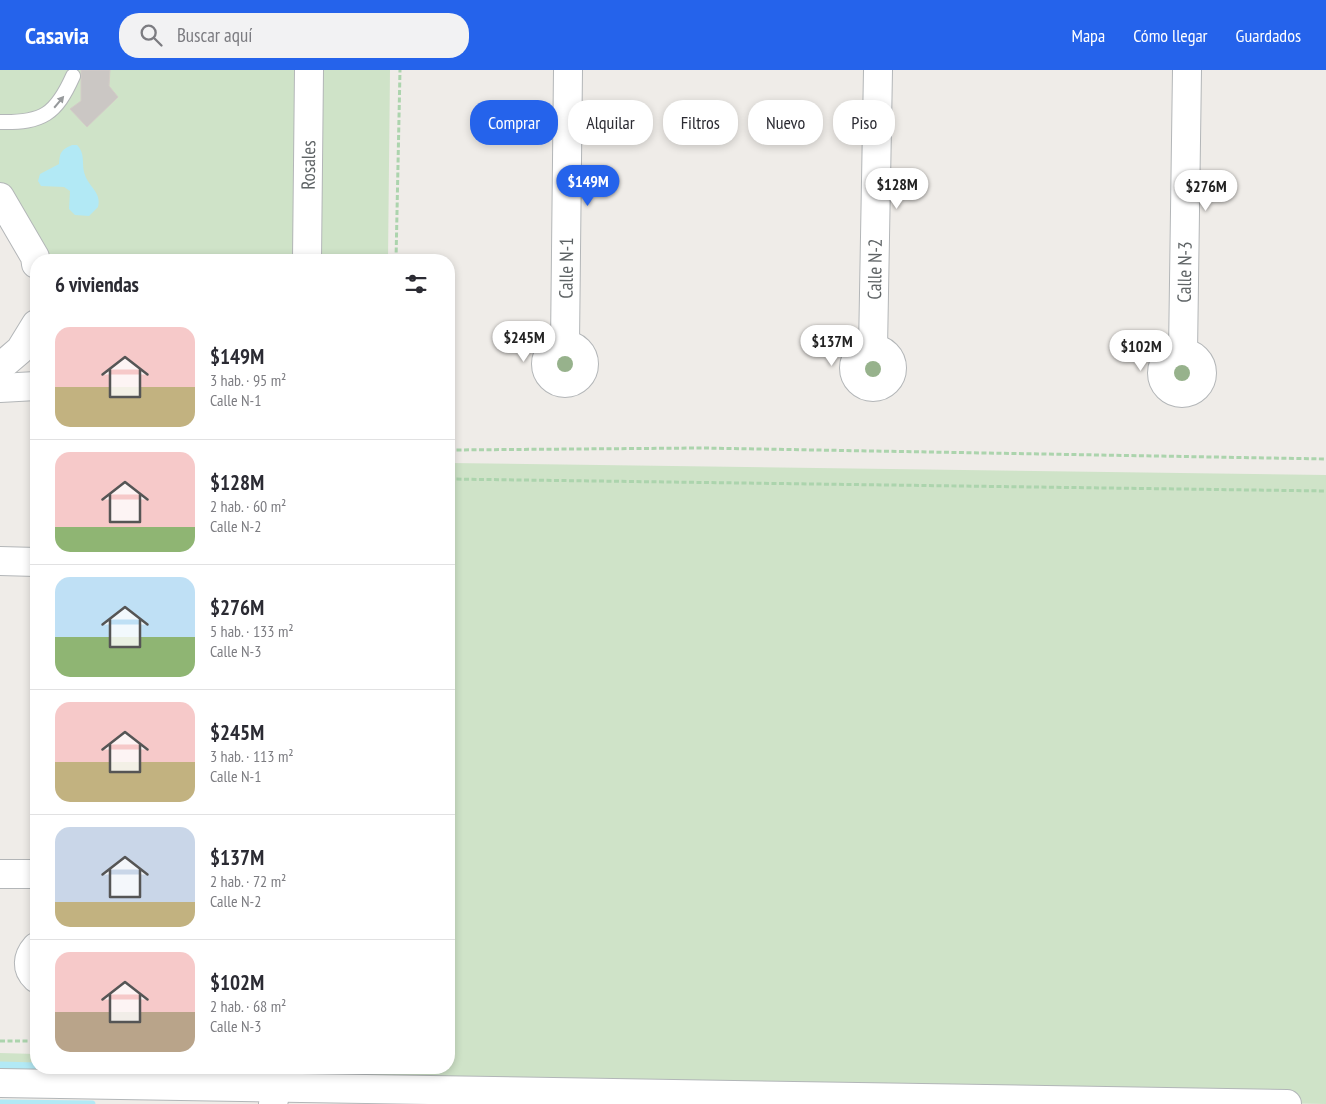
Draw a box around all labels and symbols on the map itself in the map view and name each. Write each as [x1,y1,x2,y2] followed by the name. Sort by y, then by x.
[54,96,65,109] one-way arrow
[296,140,320,190] street label: Rosales
[553,164,623,207] pin: $149M
[862,168,932,210] pin: $128M
[1171,170,1241,212] pin: $276M
[553,237,578,299] street label: Calle N-1
[862,238,887,300] street label: Calle N-2
[1172,241,1197,303] street label: Calle N-3
[489,320,559,363] pin: $245M
[797,324,867,367] pin: $137M
[1106,330,1176,372] pin: $102M

